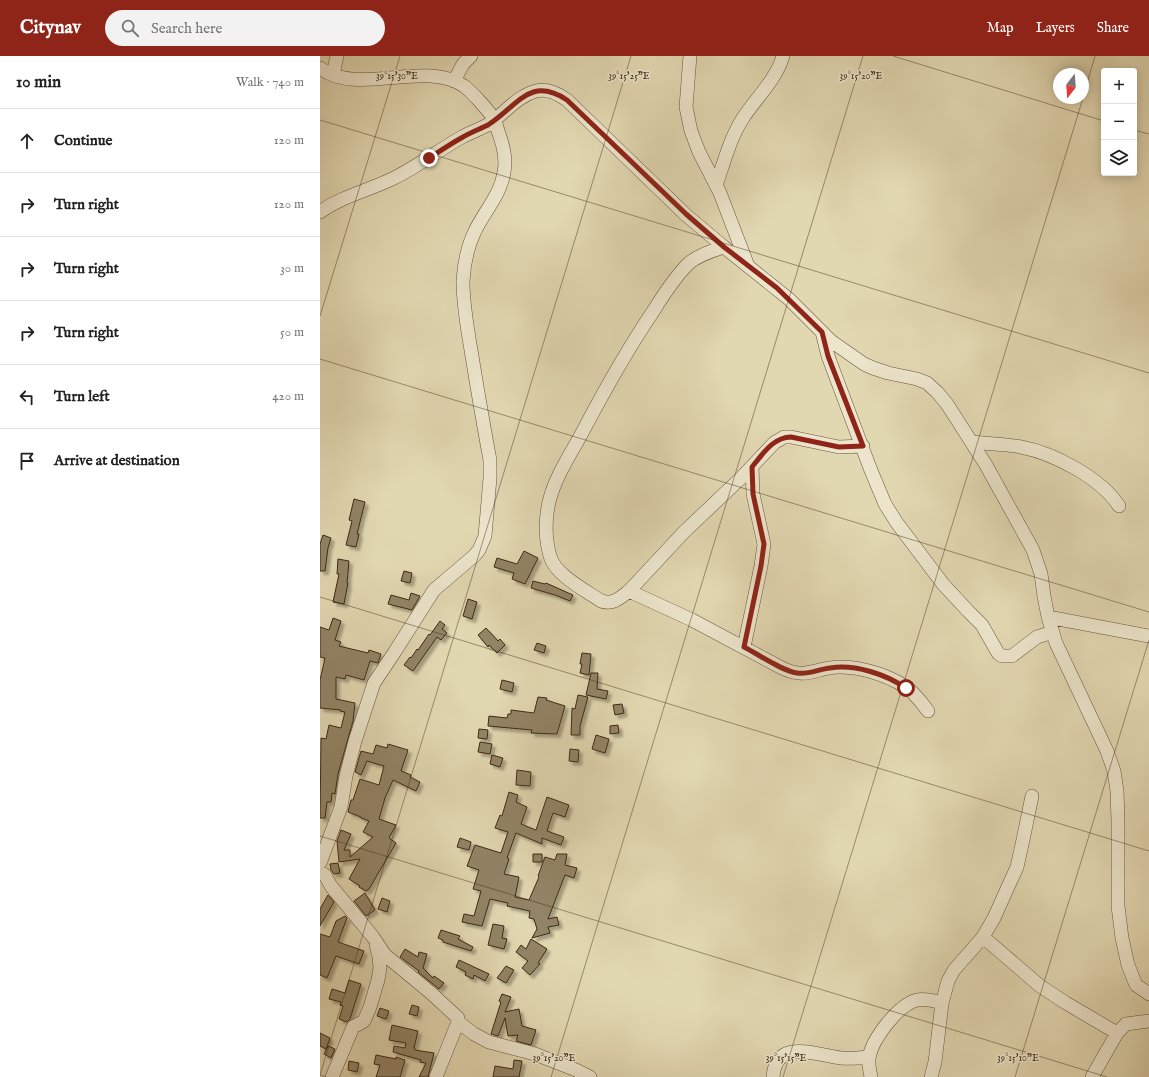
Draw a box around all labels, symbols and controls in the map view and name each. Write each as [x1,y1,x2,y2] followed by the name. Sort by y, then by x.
[105,10,385,46] search box
[20,16,81,40] text: Citynav
[119,17,141,39] icon: search
[151,19,222,38] text: Search here
[987,19,1014,37] text: Map
[1036,19,1075,37] text: Layers
[1097,19,1129,37] text: Share
[1053,68,1089,104] north arrow
[1101,68,1137,176] map controls
[1101,68,1137,104] button: +
[376,70,418,83] text: 39°15'30"E
[608,70,650,83] text: 39°15'25"E
[840,70,883,83] text: 39°15'20"E
[16,72,61,93] text: 10 min
[236,74,304,91] text: Walk · 740 m
[1101,104,1137,140] button: −
[16,130,38,152] icon: ahead
[54,131,112,150] text: Continue
[274,132,304,149] text: 120 m
[1101,140,1137,176] button: layers
[420,149,438,167] route end
[16,194,38,216] icon: right
[54,195,119,214] text: Turn right
[274,196,304,213] text: 120 m
[16,258,38,280] icon: right
[54,259,119,278] text: Turn right
[280,260,304,277] text: 30 m
[16,322,38,344] icon: right
[54,323,119,342] text: Turn right
[280,324,304,341] text: 50 m
[16,386,38,408] icon: left
[54,387,110,406] text: Turn left
[272,388,304,405] text: 420 m
[16,450,38,472] icon: arrive
[54,451,180,470] text: Arrive at destination
[897,679,915,697] route start
[533,1052,576,1065] text: 39°15'20"E
[766,1052,806,1065] text: 39°15'15"E
[997,1052,1039,1065] text: 39°15'10"E

